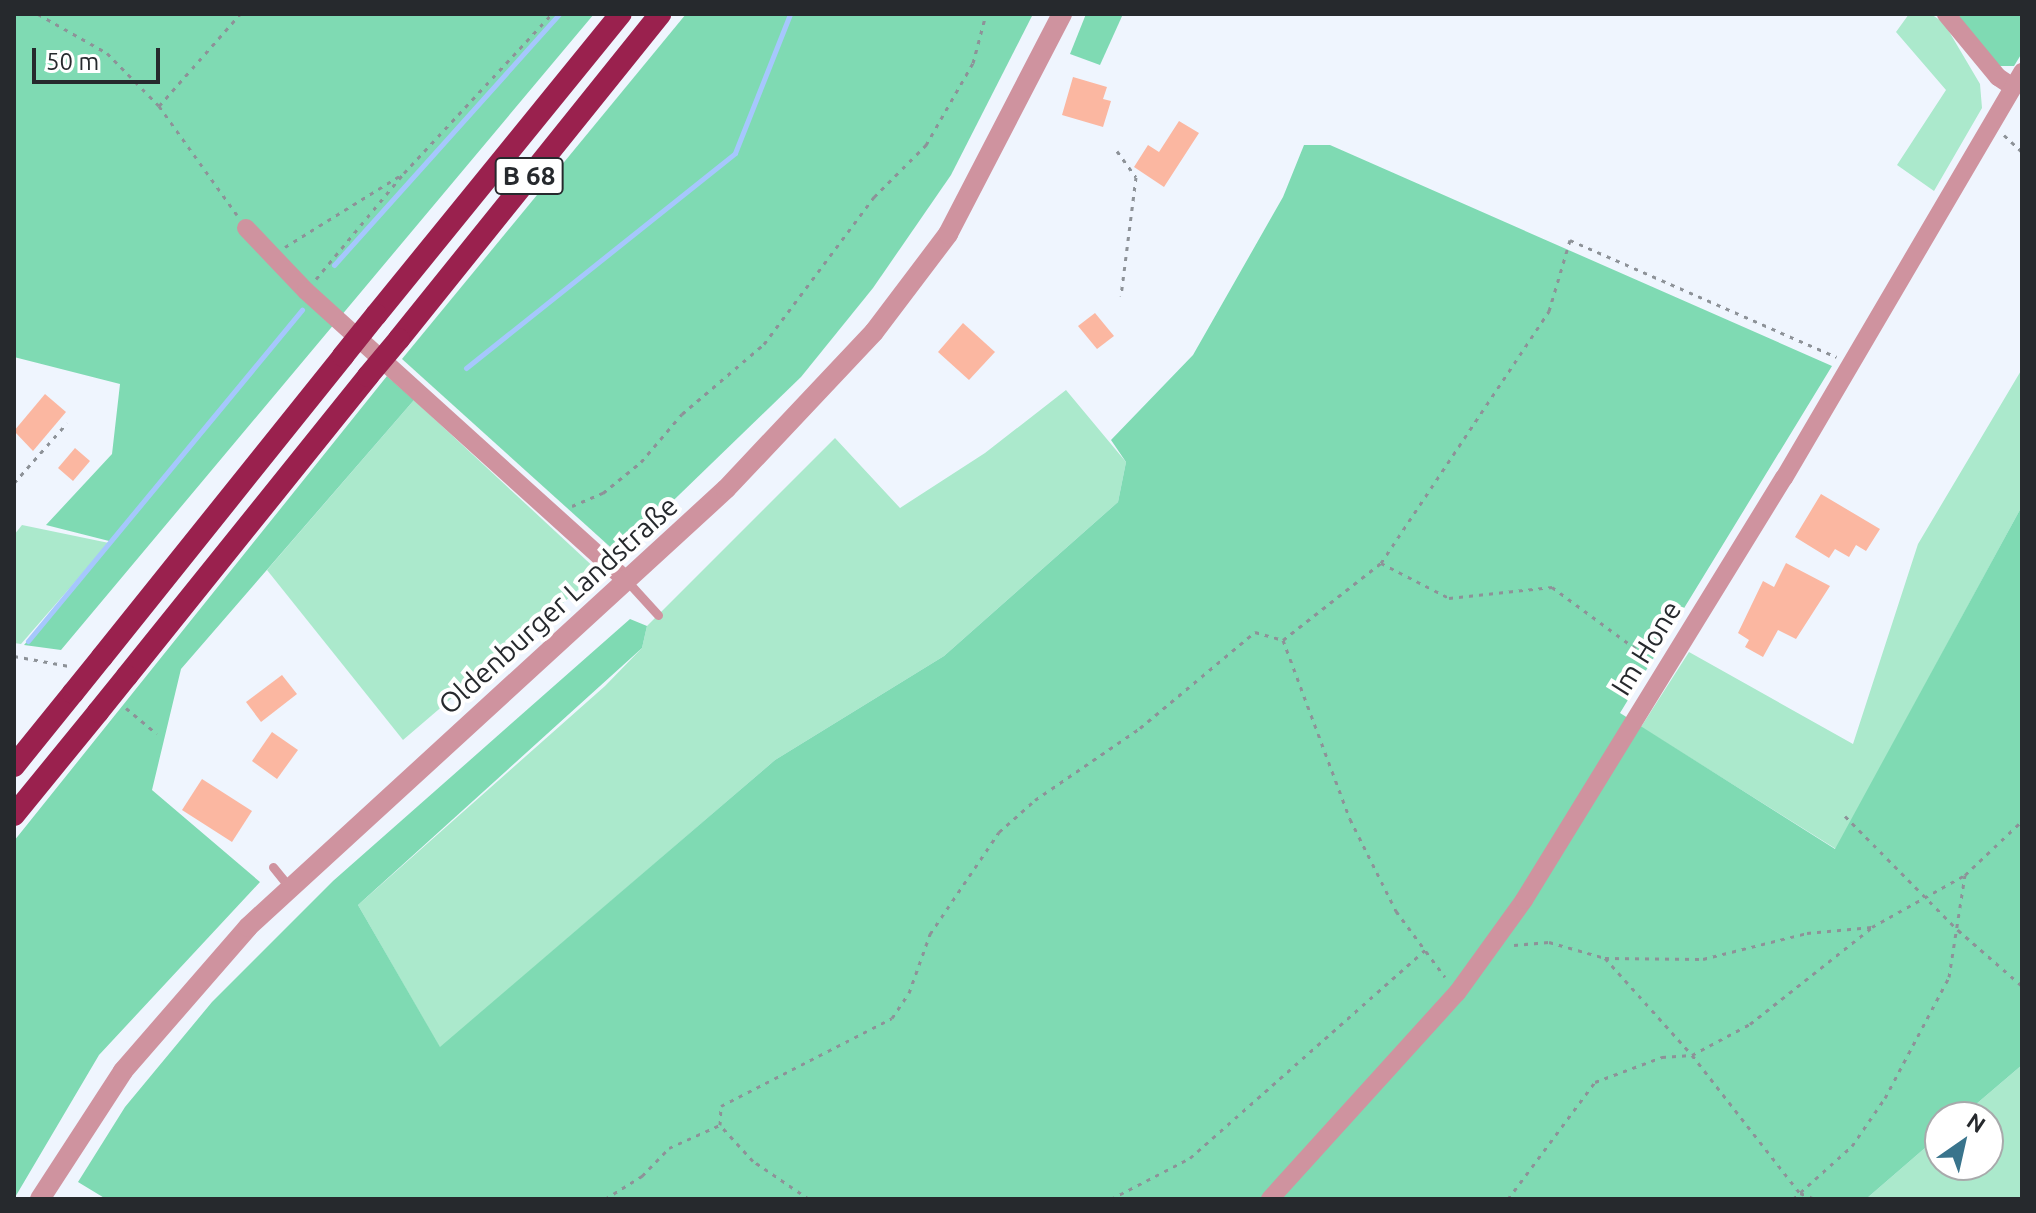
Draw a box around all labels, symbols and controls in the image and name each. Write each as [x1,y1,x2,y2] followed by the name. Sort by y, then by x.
[36,32,164,82] scale bar
[46,48,99,75] text: 50 m
[493,154,565,198] road number: B 68
[432,489,684,721] street label: Oldenburger Landstraße
[1604,595,1688,701] street label: Im Hone
[1924,1101,2004,1181] north arrow
[1963,1107,1990,1137] text: N

